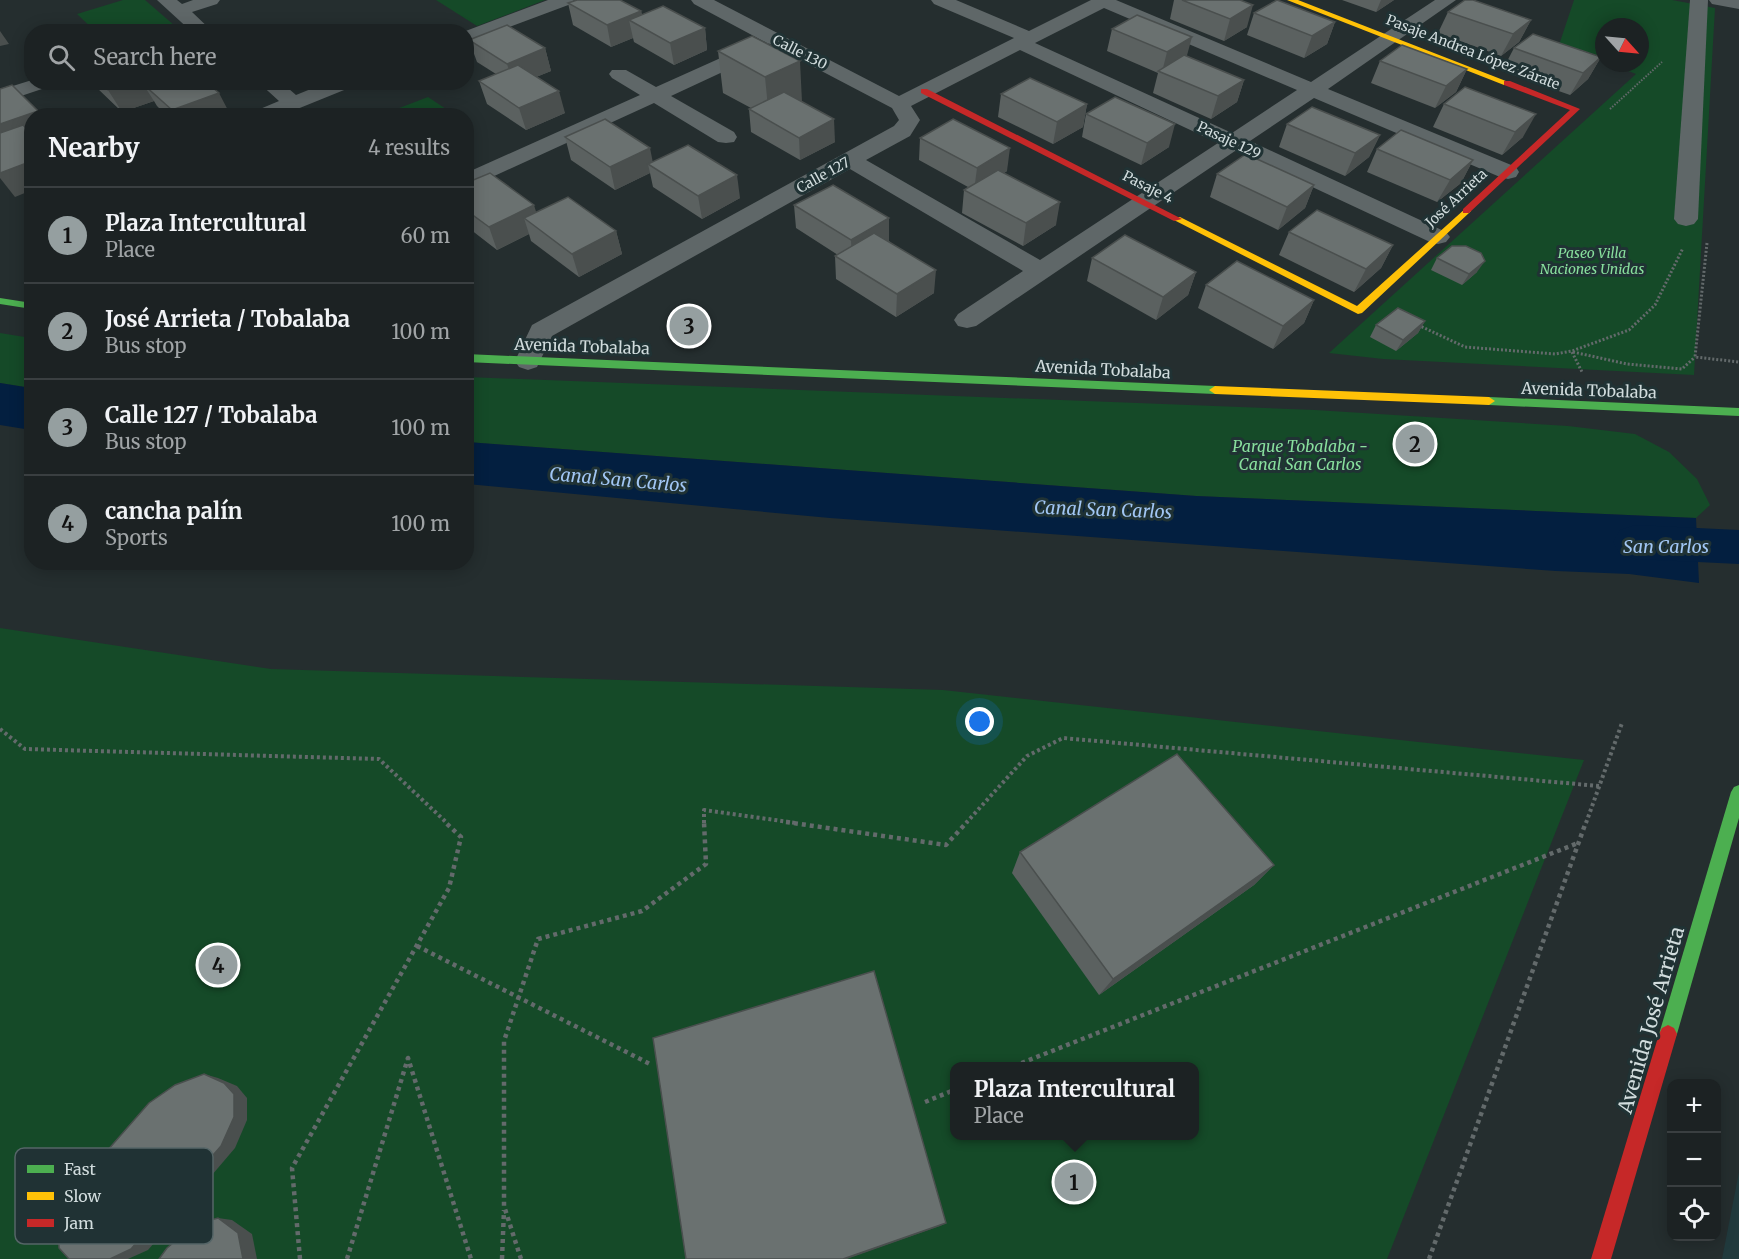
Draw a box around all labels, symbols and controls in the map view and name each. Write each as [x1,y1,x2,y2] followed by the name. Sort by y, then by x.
[1384,11,1562,93] street label: Pasaje Andrea López Zárate
[1595,18,1649,72] north arrow
[24,24,474,90] search box
[770,31,830,73] street label: Calle 130
[45,41,78,74] icon: search
[93,43,216,71] text: Search here
[1194,117,1264,163] street label: Pasaje 129
[48,131,140,164] text: Nearby
[368,135,450,160] text: 4 results
[793,153,853,197] street label: Calle 127
[1421,164,1491,232] street label: José Arrieta
[1120,167,1177,208] street label: Pasaje 4
[105,209,307,237] text: Plaza Intercultural
[63,223,72,248] text: 1
[400,223,450,248] text: 60 m
[105,237,155,262] text: Place
[1540,244,1644,278] park label: Paseo Villa Naciones Unidas
[670,304,708,348] pin: 3
[105,305,350,333] text: José Arrieta / Tobalaba
[62,319,73,344] text: 2
[391,319,450,344] text: 100 m
[105,333,187,358] text: Bus stop
[513,334,651,358] street label: Avenida Tobalaba
[1034,355,1172,383] street label: Avenida Tobalaba
[1520,378,1658,402] street label: Avenida Tobalaba
[105,401,317,429] text: Calle 127 / Tobalaba
[62,415,73,440] text: 3
[391,415,450,440] text: 100 m
[1396,422,1434,466] pin: 2
[105,429,187,454] text: Bus stop
[1232,436,1368,474] park label: Parque Tobalaba - Canal San Carlos
[548,462,688,497] water label: Canal San Carlos
[1034,496,1172,523] water label: Canal San Carlos
[105,497,243,525] text: cancha palín
[61,511,74,536] text: 4
[391,511,450,536] text: 100 m
[105,525,168,550] text: Sports
[1623,535,1709,558] water label: San Carlos
[965,707,994,736] your location
[1612,923,1689,1117] street label: Avenida José Arrieta
[198,942,238,988] pin: 4
[950,1062,1199,1140] popup
[974,1075,1175,1103] text: Plaza Intercultural
[1667,1079,1721,1241] map controls
[1667,1079,1721,1133] button: +
[974,1103,1024,1128] text: Place
[1667,1133,1721,1187] button: −
[15,1148,213,1244] legend
[64,1159,97,1179] text: Fast
[1054,1160,1094,1204] pin: 1
[64,1186,102,1206] text: Slow
[1667,1187,1721,1241] button: locate
[63,1213,94,1233] text: Jam

